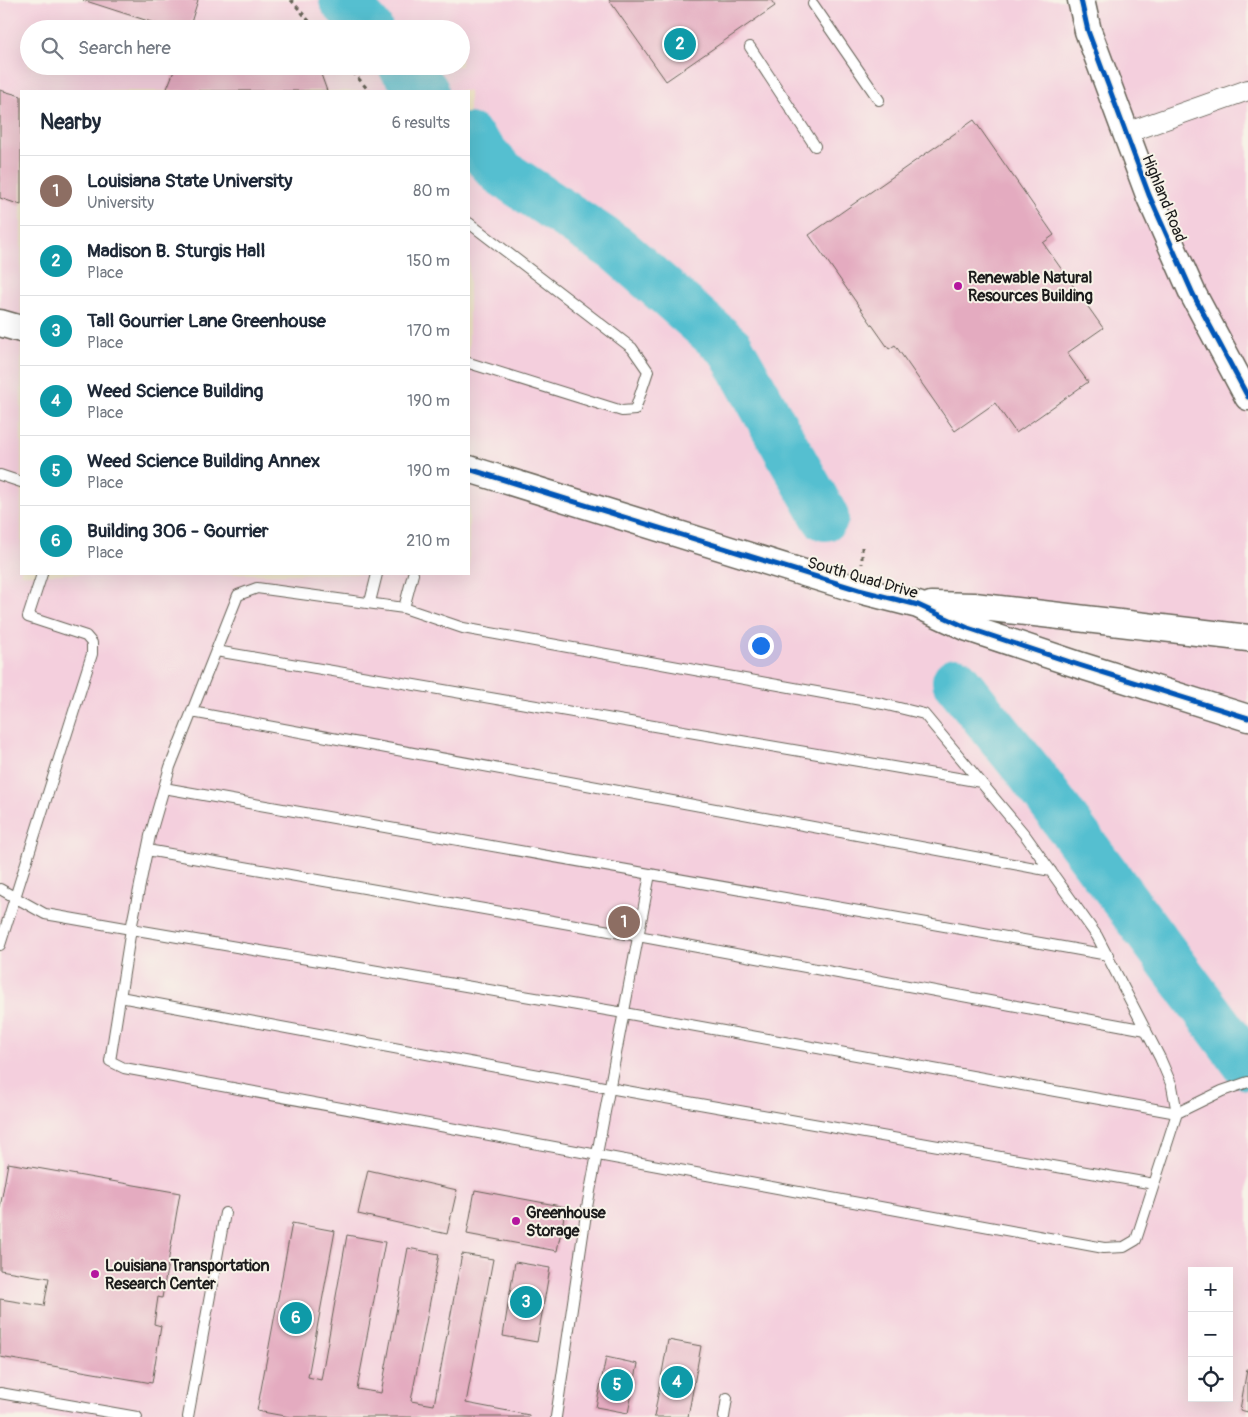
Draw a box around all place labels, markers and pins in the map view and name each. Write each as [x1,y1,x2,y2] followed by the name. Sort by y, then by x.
[664,25,696,63] pin: 2
[968,268,1093,306] place label: Renewable Natural Resources Building
[952,280,964,292] marker: Renewable Natural Resources Building
[608,903,640,941] pin: 1
[526,1203,607,1241] place label: Greenhouse Storage
[510,1215,522,1227] marker: Greenhouse Storage
[105,1256,269,1294] place label: Louisiana Transportation Research Center
[89,1268,101,1280] marker: Louisiana Transportation Research Center
[510,1283,542,1321] pin: 3
[280,1299,312,1337] pin: 6
[661,1363,693,1401] pin: 4
[601,1366,633,1404] pin: 5

